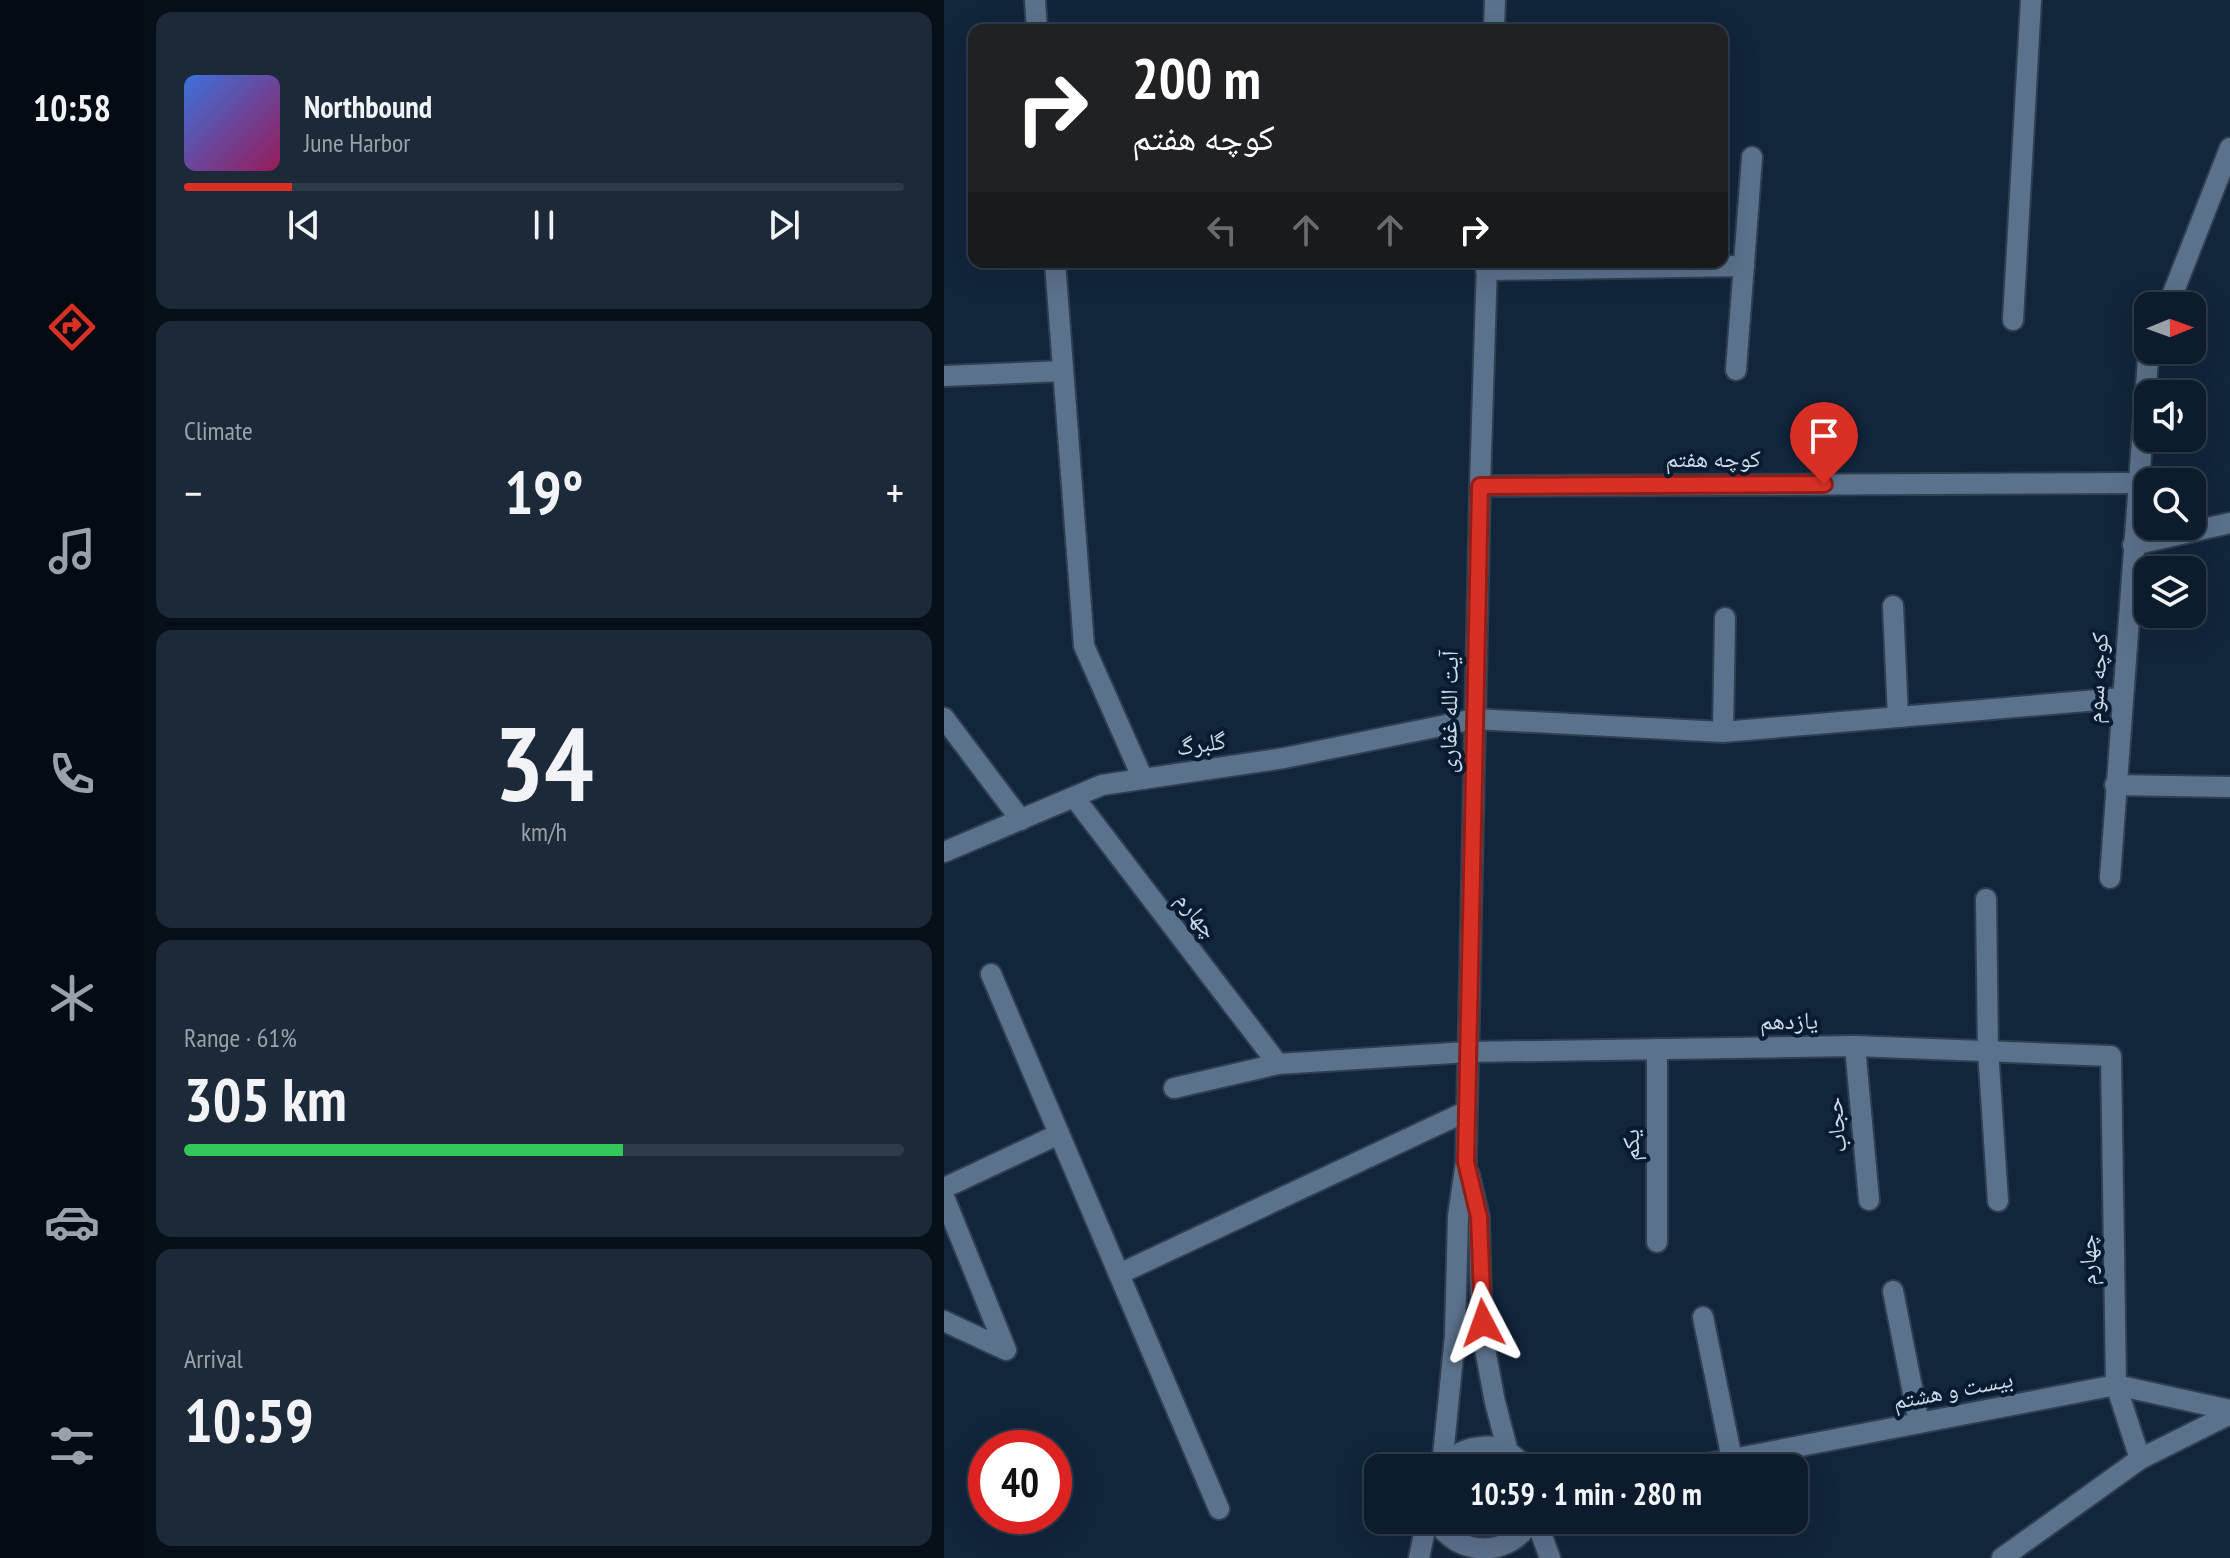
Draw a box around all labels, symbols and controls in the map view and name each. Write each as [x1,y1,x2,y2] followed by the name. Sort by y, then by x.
[1132,42,1261,114] text: 200 m
[1000,56,1104,160] icon: right
[33,84,111,131] text: 10:58
[304,87,432,126] text: Northbound
[1132,113,1275,160] text: کوچه هفتم
[304,126,410,159] text: June Harbor
[282,203,326,247] icon: previous
[522,203,566,247] icon: pause
[762,203,806,247] icon: next
[1200,208,1244,252] icon: left
[1284,208,1328,252] icon: ahead
[1368,208,1412,252] icon: ahead
[1452,208,1496,252] icon: right
[2134,292,2206,364] north arrow
[2134,292,2206,628] map controls
[44,299,100,355] icon: directions
[2134,380,2206,452] button: sound
[1790,402,1858,484] pin
[184,414,253,447] text: Climate
[1802,414,1846,458] icon: arrive
[1665,443,1761,475] street label: کوچه هفتم
[504,453,584,531] text: 19°
[184,464,202,521] text: −
[886,464,904,521] text: +
[2134,468,2206,540] button: search
[44,523,100,579] icon: music
[2134,556,2206,628] button: layers
[2078,631,2116,725] street label: کوچه سوم
[1432,649,1465,774] street label: آیت الله غفاری
[494,695,594,830] text: 34
[1174,725,1228,762] street label: گلبرگ
[44,746,100,802] icon: phone
[521,815,567,848] text: km/h
[1169,885,1225,945] street label: چهارم
[44,970,100,1026] icon: climate
[1760,1004,1818,1038] street label: یازدهم
[184,1021,297,1054] text: Range · 61%
[184,1060,347,1138] text: 305 km
[1818,1096,1853,1154] street label: حجاب
[1615,1129,1647,1161] street label: یکم
[44,1194,100,1250] icon: car
[2072,1234,2104,1286] street label: چهارم
[1441,1281,1525,1365] position arrow
[184,1342,243,1375] text: Arrival
[1890,1363,2016,1417] street label: بیست و هشتم
[184,1381,314,1459] text: 10:59
[44,1418,100,1474] icon: filters
[968,1430,1072,1534] speed limit sign: 40
[1470,1474,1702,1513] text: 10:59 · 1 min · 280 m

